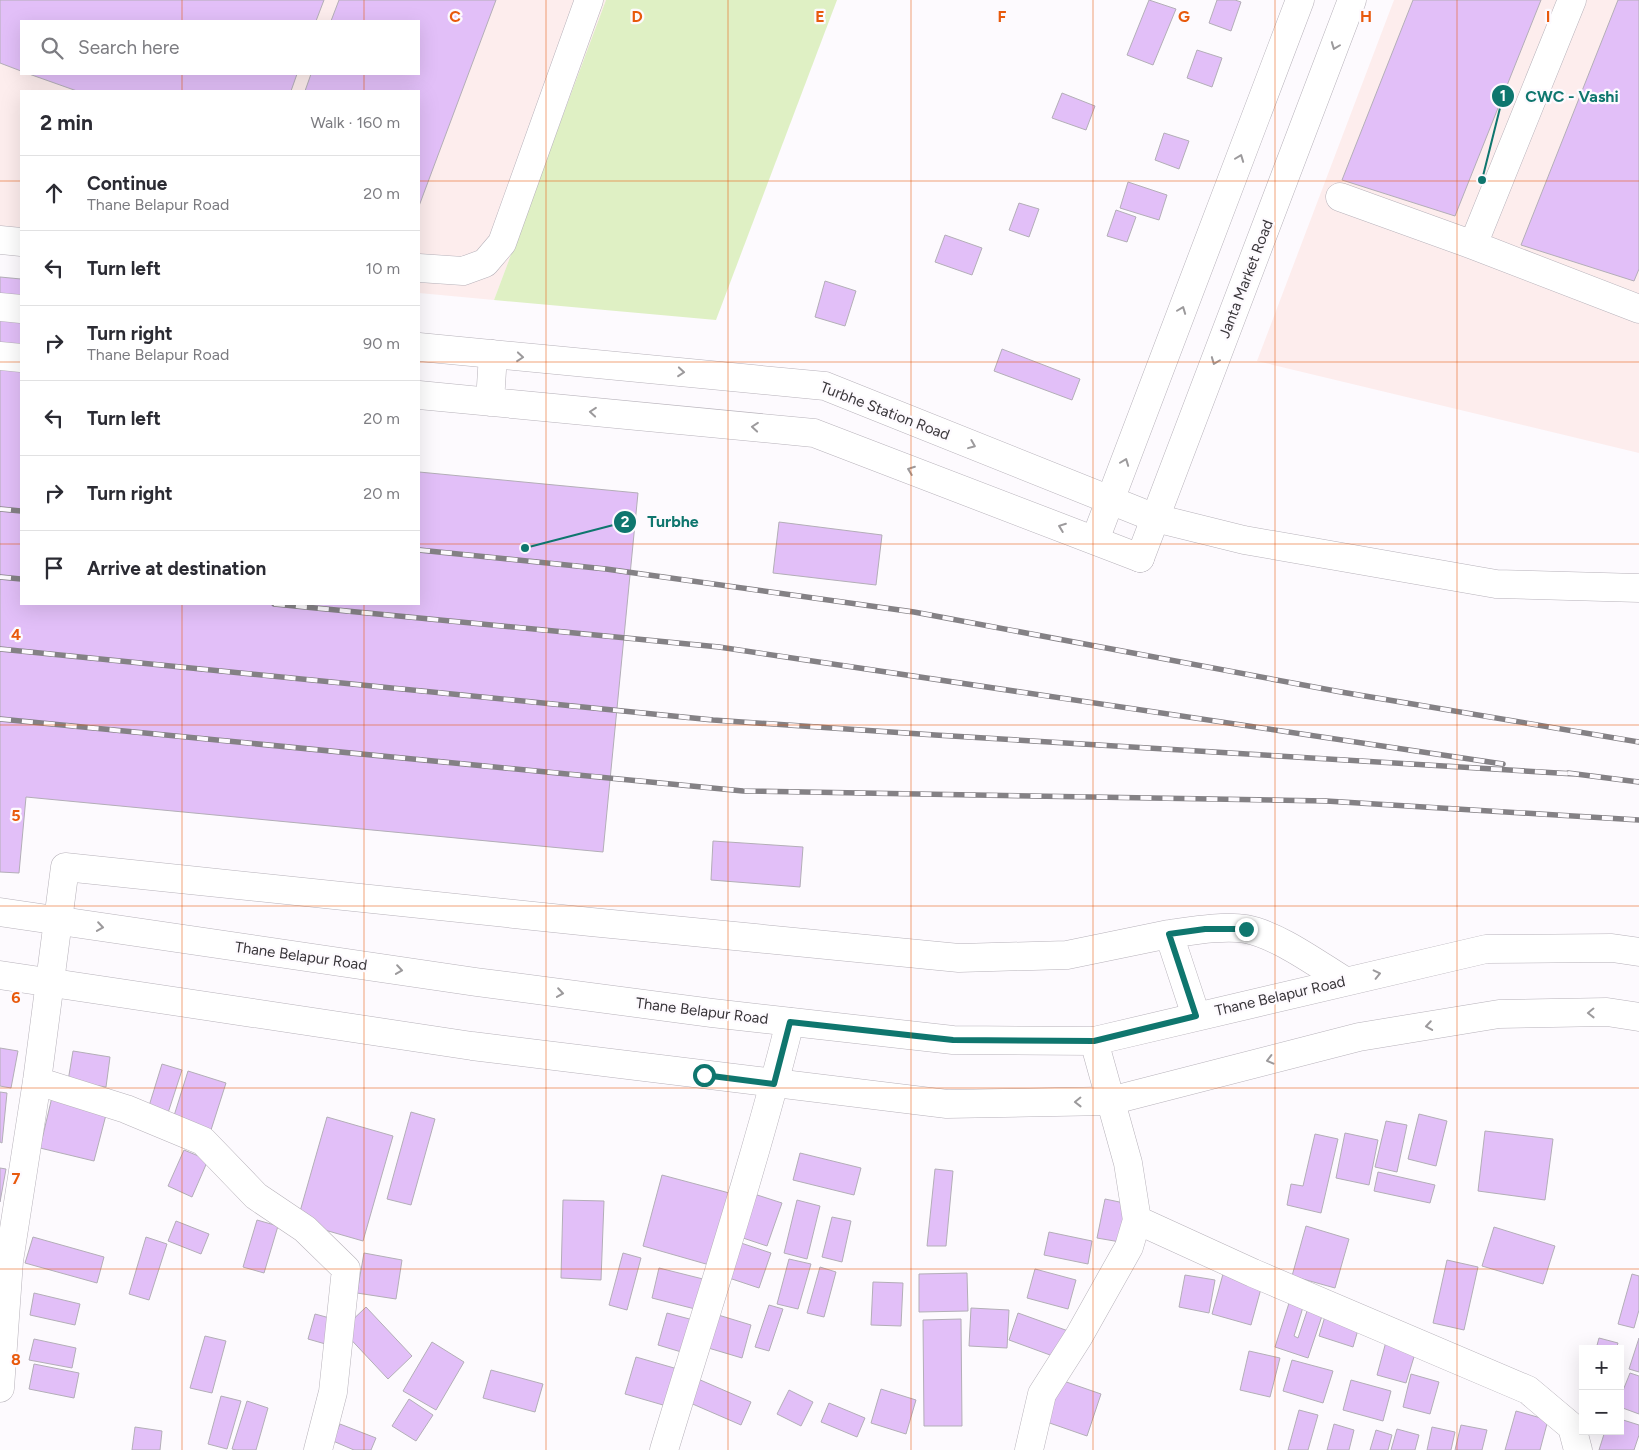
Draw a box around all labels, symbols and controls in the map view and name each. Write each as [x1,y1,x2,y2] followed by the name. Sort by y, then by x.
[449,7,461,26] text: C
[631,7,643,26] text: D
[815,7,825,26] text: E
[998,7,1007,26] text: F
[1178,7,1190,26] text: G
[1360,7,1372,26] text: H
[1546,7,1550,26] text: I
[20,20,420,75] search box
[38,34,66,62] icon: search
[78,36,180,59] text: Search here
[1330,41,1340,49] one-way arrow
[1490,81,1629,112] callout: CWC - Vashi
[1500,87,1506,105] text: 1
[1525,87,1619,106] text: CWC - Vashi
[40,110,93,135] text: 2 min
[310,113,400,132] text: Walk · 160 m
[1234,154,1244,162] one-way arrow
[87,172,167,195] text: Continue
[40,179,68,207] icon: ahead
[363,184,400,203] text: 20 m
[87,195,229,214] text: Thane Belapur Road
[1215,217,1277,341] street label: Janta Market Road
[40,254,68,282] icon: left
[87,257,161,280] text: Turn left
[366,259,400,278] text: 10 m
[1176,306,1186,314] one-way arrow
[87,322,173,345] text: Turn right
[40,329,68,357] icon: right
[363,334,400,353] text: 90 m
[87,345,229,364] text: Thane Belapur Road
[516,351,524,362] one-way arrow
[1211,356,1221,365] one-way arrow
[678,366,686,377] one-way arrow
[818,378,952,444] street label: Turbhe Station Road
[40,404,68,432] icon: left
[87,407,161,430] text: Turn left
[589,407,597,418] one-way arrow
[363,409,400,428] text: 20 m
[751,422,759,433] one-way arrow
[967,439,976,449] one-way arrow
[1119,458,1129,466] one-way arrow
[907,465,915,475] one-way arrow
[40,479,68,507] icon: right
[87,482,173,505] text: Turn right
[363,484,400,503] text: 20 m
[613,506,709,537] callout: Turbhe
[647,512,699,531] text: Turbhe
[621,513,630,531] text: 2
[1059,523,1067,533] one-way arrow
[40,554,68,582] icon: arrive
[87,557,266,580] text: Arrive at destination
[11,625,21,644] text: 4
[11,806,21,825] text: 5
[1235,918,1258,941] route end
[96,921,104,932] one-way arrow
[234,938,368,974] street label: Thane Belapur Road
[395,965,404,975] one-way arrow
[1373,969,1382,980] one-way arrow
[1213,972,1347,1020] street label: Thane Belapur Road
[557,987,565,998] one-way arrow
[11,988,21,1007] text: 6
[635,994,769,1028] street label: Thane Belapur Road
[1586,1008,1594,1018] one-way arrow
[1425,1020,1433,1030] one-way arrow
[1266,1054,1275,1065] one-way arrow
[693,1064,716,1087] route start
[1074,1096,1082,1107] one-way arrow
[12,1169,21,1188] text: 7
[1579,1345,1624,1435] map controls
[1579,1345,1624,1390] button: +
[11,1350,21,1369] text: 8
[1579,1390,1624,1435] button: −

